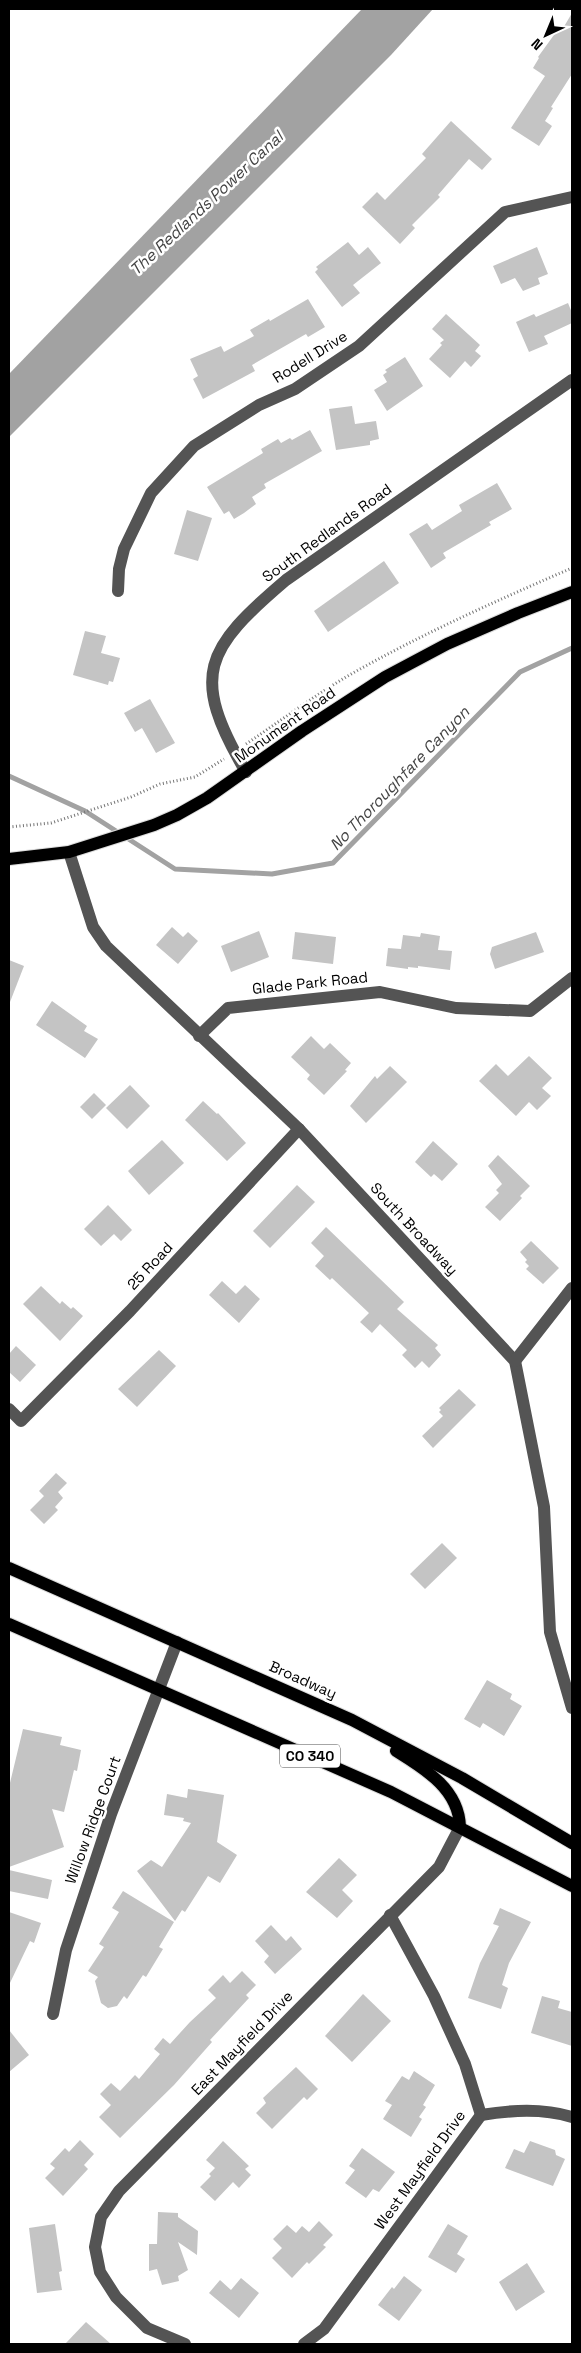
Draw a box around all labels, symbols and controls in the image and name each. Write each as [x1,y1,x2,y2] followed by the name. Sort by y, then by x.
[521,10,571,60] north arrow
[527,35,547,54] text: N
[125,125,289,280] water label: The Redlands Power Canal
[269,326,351,387] street label: Rodell Drive
[258,479,395,586] street label: South Redlands Road
[231,683,339,766] street label: Monument Road
[325,701,475,855] water label: No Thoroughfare Canyon
[251,967,369,998] street label: Glade Park Road
[367,1178,462,1279] street label: South Broadway
[123,1238,177,1294] street label: 25 Road
[266,1656,340,1703] street label: Broadway
[280,1744,340,1768] road number: CO 340
[61,1753,125,1886] street label: Willow Ridge Court
[187,1986,297,2099] street label: East Mayfield Drive
[370,2106,469,2233] street label: West Mayfield Drive

